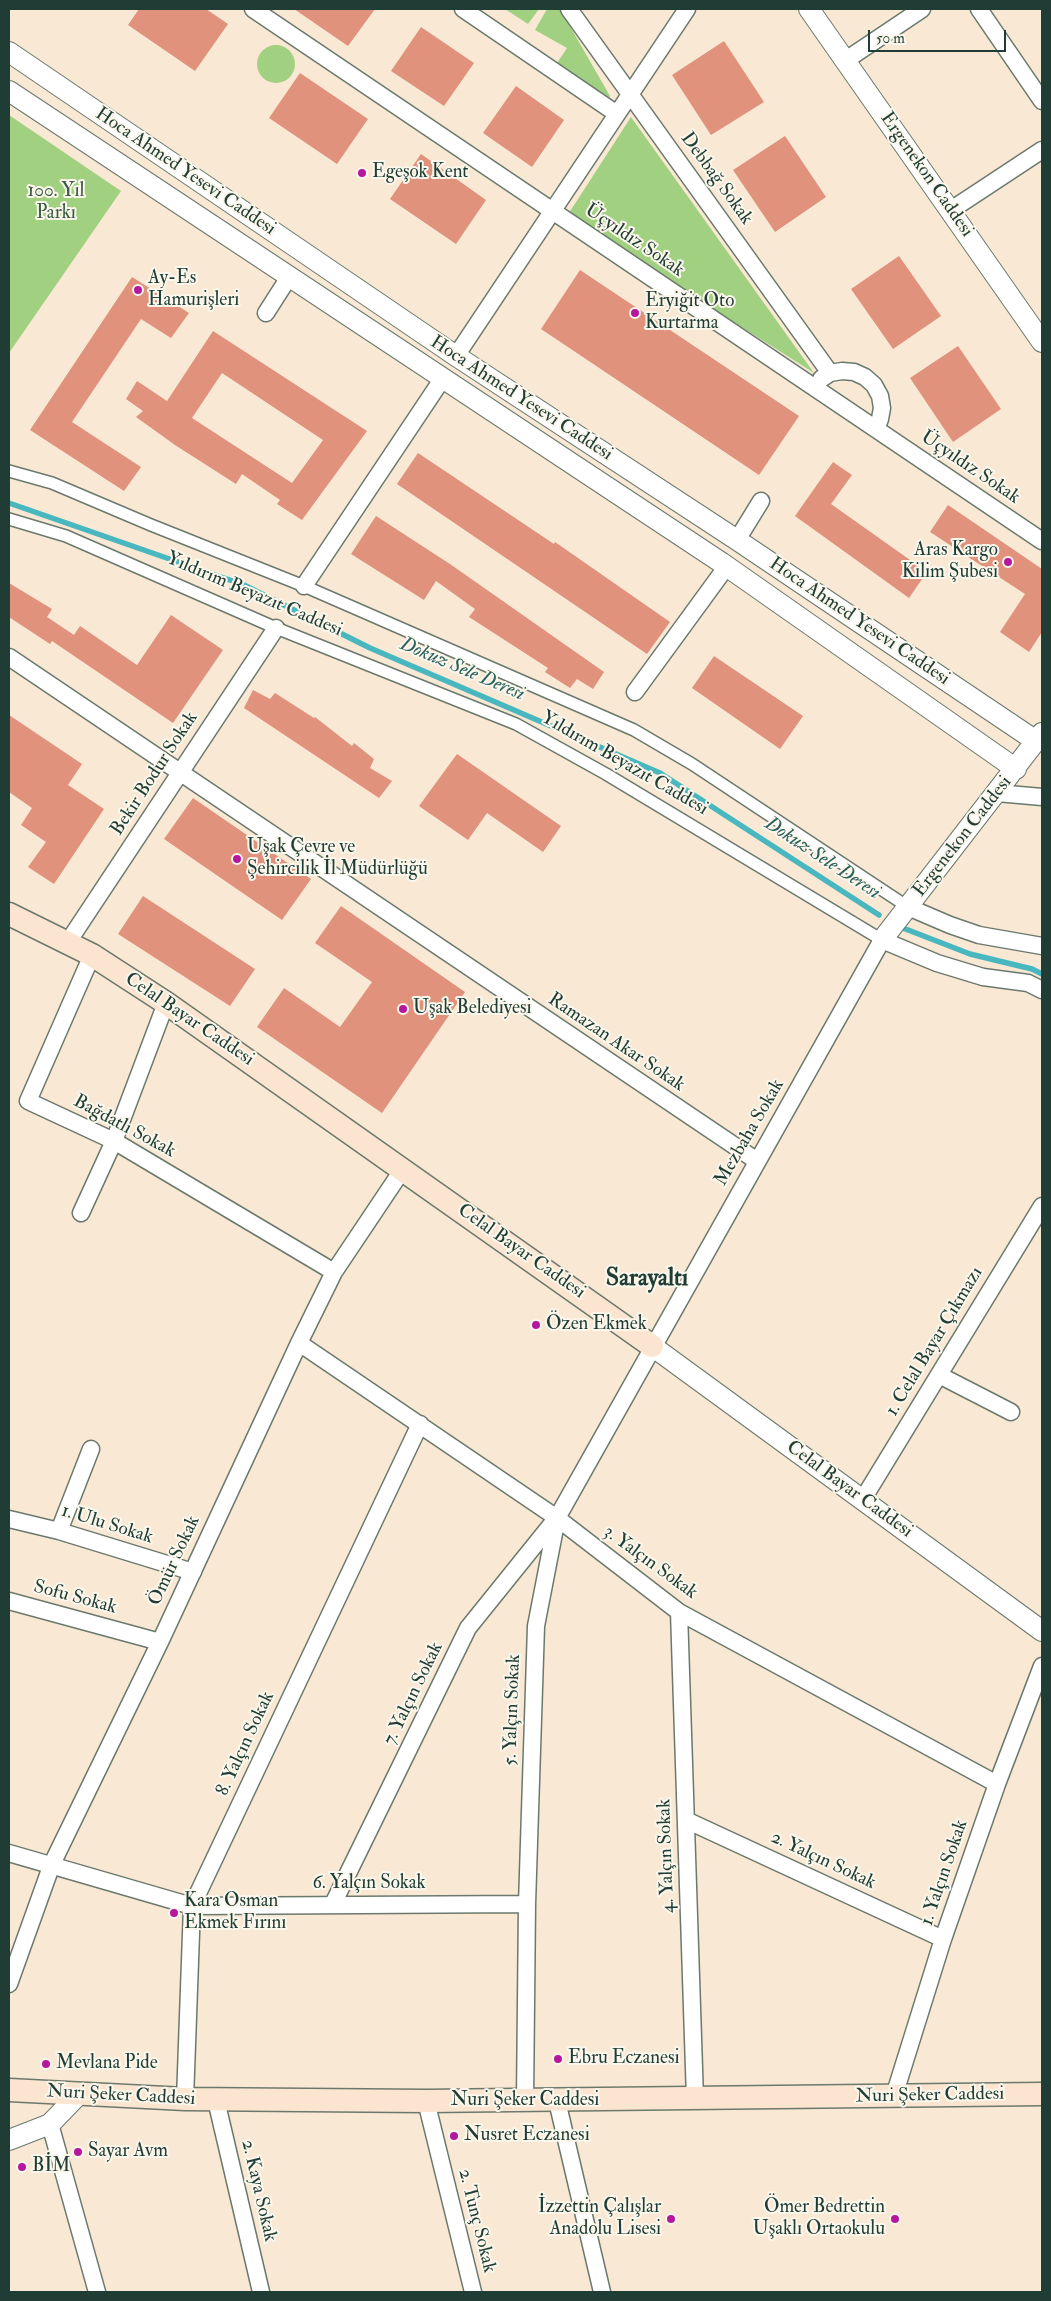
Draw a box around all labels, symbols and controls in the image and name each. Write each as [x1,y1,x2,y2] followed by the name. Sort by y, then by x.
[871,20,1008,52] scale bar
[876,29,905,48] text: 50 m
[90,103,280,241] street label: Hoca Ahmed Yesevi Caddesi
[874,108,978,242] street label: Ergenekon Caddesi
[675,128,757,230] street label: Debbağ Sokak
[372,162,468,184] place label: Egeşok Kent
[356,167,368,179] marker: Egeşok Kent
[28,181,84,225] park label: 100. Yıl Parkı
[580,199,688,283] street label: Üçyıldız Sokak
[148,268,239,312] place label: Ay-Es Hamurişleri
[132,284,144,296] marker: Ay-Es Hamurişleri
[645,291,734,335] place label: Eryiğit Oto Kurtarma
[629,307,641,319] marker: Eryiğit Oto Kurtarma
[426,332,616,466] street label: Hoca Ahmed Yesevi Caddesi
[916,426,1024,510] street label: Üçyıldız Sokak
[902,540,998,584] place label: Aras Kargo Kilim Şubesi
[163,548,345,642] street label: Yıldırım Beyazıt Caddesi
[764,553,954,691] street label: Hoca Ahmed Yesevi Caddesi
[1002,556,1014,568] marker: Aras Kargo Kilim Şubesi
[396,633,528,707] water label: Dokuz Sele Deresi
[536,707,712,821] street label: Yıldırım Beyazıt Caddesi
[107,708,203,840] street label: Bekir Bodur Sokak
[909,772,1017,902] street label: Ergenekon Caddesi
[760,813,884,905] water label: Dokuz Sele Deresi
[247,837,428,881] place label: Uşak Çevre ve Şehircilik İl Müdürlüğü
[231,853,243,865] marker: Uşak Çevre ve Şehircilik İl Müdürlüğü
[120,968,258,1072] street label: Celal Bayar Caddesi
[543,989,689,1097] street label: Ramazan Akar Sokak
[413,998,532,1020] place label: Uşak Belediyesi
[397,1003,409,1015] marker: Uşak Belediyesi
[710,1076,790,1190] street label: Mezbaha Sokak
[69,1091,179,1163] street label: Bağdatlı Sokak
[453,1199,589,1305] street label: Celal Bayar Caddesi
[881,1263,989,1421] street label: 1. Celal Bayar Çıkmazı
[606,1266,688,1294] district label: Sarayaltı
[546,1314,647,1336] place label: Özen Ekmek
[530,1319,542,1331] marker: Özen Ekmek
[781,1437,917,1543] street label: Celal Bayar Caddesi
[58,1500,156,1550] street label: 1. Ulu Sokak
[144,1512,206,1610] street label: Ömür Sokak
[598,1521,702,1605] street label: 3. Yalçın Sokak
[31,1576,119,1620] street label: Sofu Sokak
[379,1639,449,1749] street label: 7. Yalçın Sokak
[500,1654,526,1766] street label: 5. Yalçın Sokak
[212,1688,280,1800] street label: 8. Yalçın Sokak
[654,1798,680,1914] street label: 4. Yalçın Sokak
[916,1817,974,1929] street label: 1. Yalçın Sokak
[767,1827,879,1895] street label: 2. Yalçın Sokak
[312,1873,426,1895] street label: 6. Yalçın Sokak
[184,1891,286,1935] place label: Kara Osman Ekmek Fırını
[168,1907,180,1919] marker: Kara Osman Ekmek Fırını
[568,2048,680,2070] place label: Ebru Eczanesi
[56,2053,158,2075] place label: Mevlana Pide
[552,2053,564,2065] marker: Ebru Eczanesi
[40,2058,52,2070] marker: Mevlana Pide
[46,2081,196,2111] street label: Nuri Şeker Caddesi
[855,2083,1005,2109] street label: Nuri Şeker Caddesi
[451,2090,599,2112] street label: Nuri Şeker Caddesi
[464,2125,590,2147] place label: Nusret Eczanesi
[448,2130,460,2142] marker: Nusret Eczanesi
[235,2138,281,2244] street label: 2. Kaya Sokak
[88,2141,168,2163] place label: Sayar Avm
[72,2146,84,2158] marker: Sayar Avm
[32,2156,71,2178] place label: BİM
[16,2161,28,2173] marker: BİM
[452,2167,500,2275] street label: 2. Tunç Sokak
[538,2197,661,2241] place label: İzzettin Çalışlar Anadolu Lisesi
[753,2197,885,2241] place label: Ömer Bedrettin Uşaklı Ortaokulu
[665,2213,677,2225] marker: İzzettin Çalışlar Anadolu Lisesi
[889,2213,901,2225] marker: Ömer Bedrettin Uşaklı Ortaokulu

